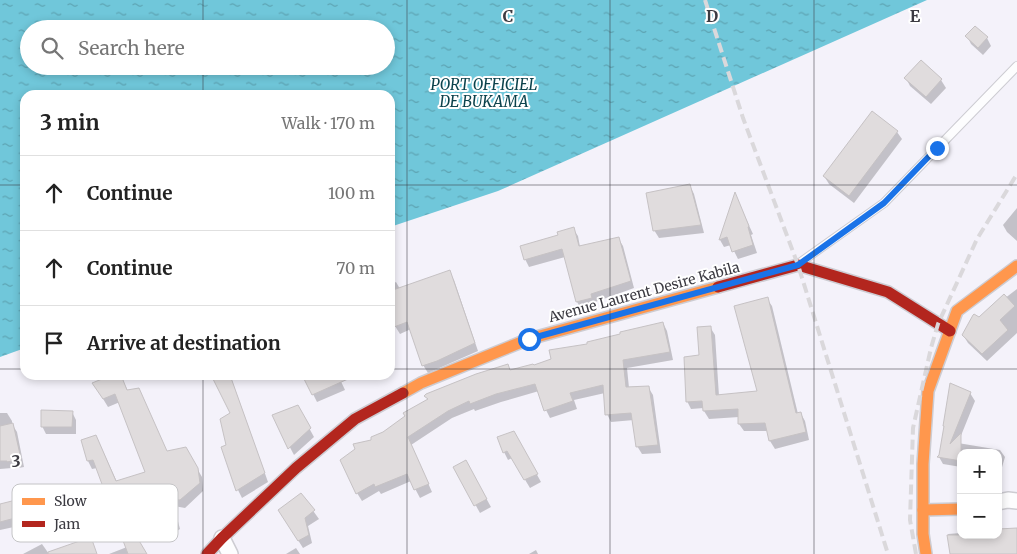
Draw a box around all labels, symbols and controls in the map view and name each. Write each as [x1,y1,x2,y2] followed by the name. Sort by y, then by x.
[503,6,513,26] text: C
[706,6,718,26] text: D
[910,6,921,26] text: E
[20,20,395,75] search box
[38,34,66,62] icon: search
[78,36,185,60] text: Search here
[431,75,538,111] water label: PORT OFFICIEL DE BUKAMA
[40,109,99,136] text: 3 min
[282,113,375,133] text: Walk · 170 m
[926,137,949,160] route end
[40,179,68,207] icon: ahead
[87,181,173,205] text: Continue
[328,183,375,203] text: 100 m
[40,254,68,282] icon: ahead
[87,256,173,280] text: Continue
[336,258,375,278] text: 70 m
[546,258,742,326] street label: Avenue Laurent Desire Kabila
[518,328,541,351] route start
[40,329,68,357] icon: arrive
[87,331,281,355] text: Arrive at destination
[957,449,1002,539] map controls
[957,449,1002,494] button: +
[11,451,21,471] text: 3
[12,484,178,542] legend
[54,492,87,510] text: Slow
[957,494,1002,539] button: −
[53,515,80,533] text: Jam

